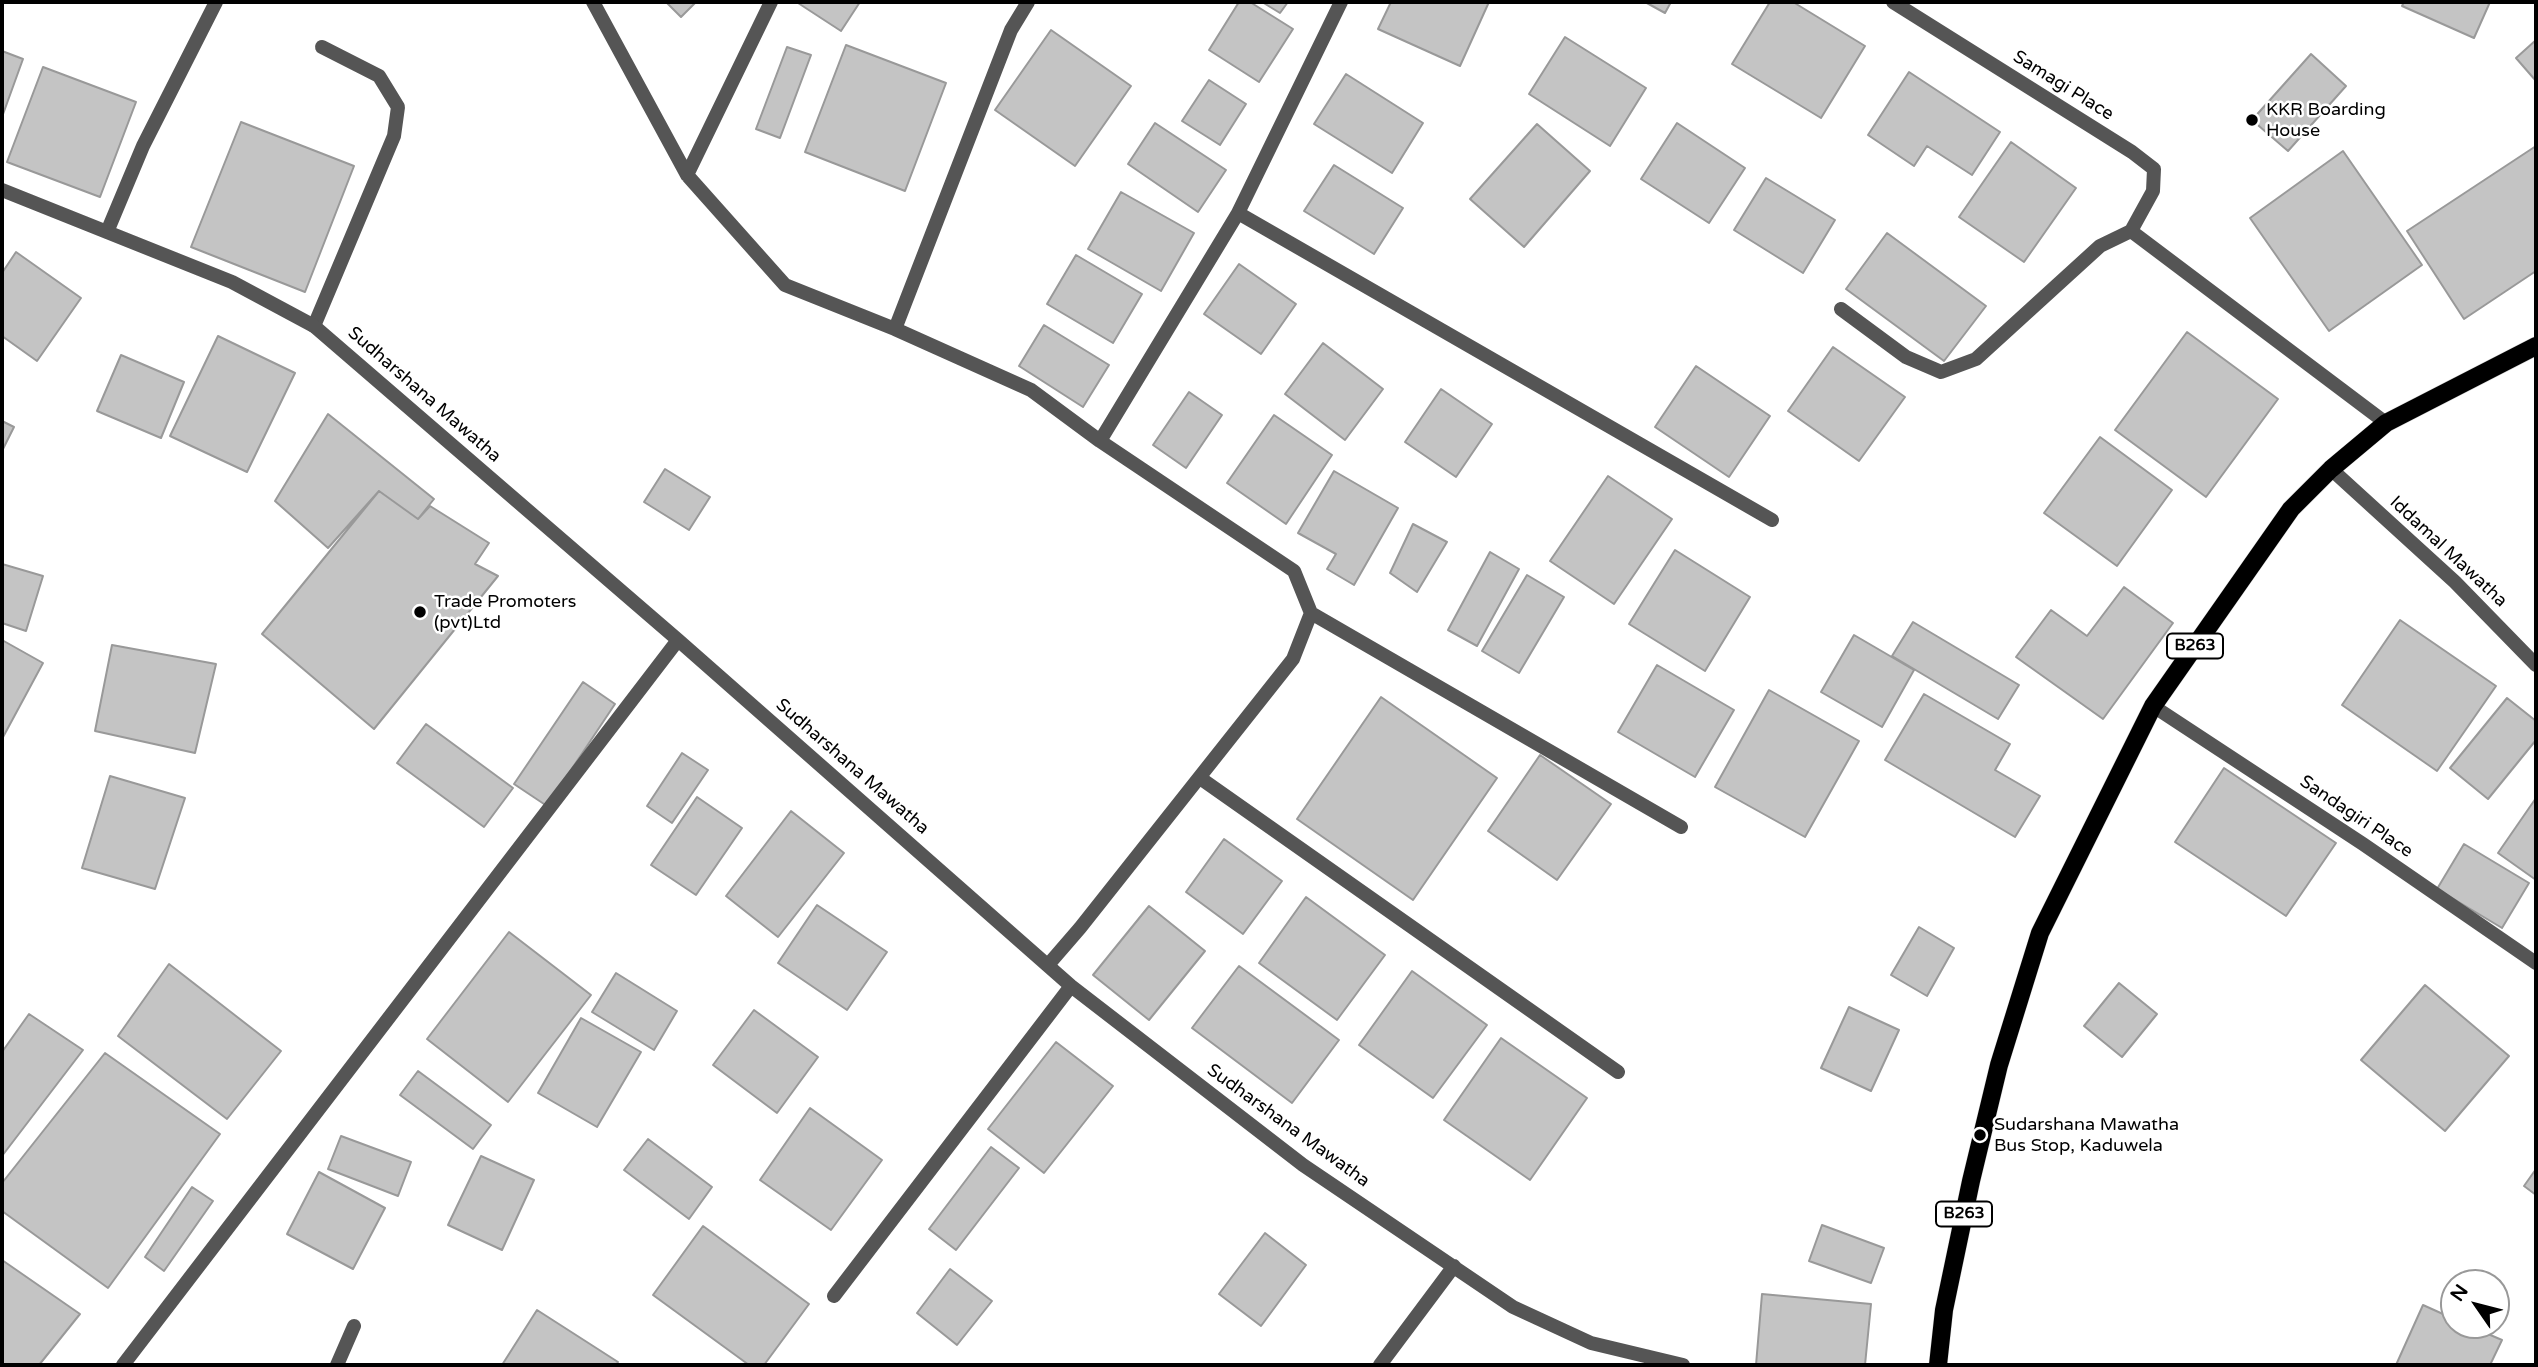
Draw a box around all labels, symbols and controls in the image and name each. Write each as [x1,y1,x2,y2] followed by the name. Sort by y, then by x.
[2009,46,2117,126] street label: Samagi Place
[2266,99,2386,142] place label: KKR Boarding House
[2244,112,2260,128] marker: KKR Boarding House
[343,323,505,467] street label: Sudharshana Mawatha
[2385,492,2511,612] street label: Iddamal Mawatha
[434,591,577,634] place label: Trade Promoters (pvt)Ltd
[412,604,428,620] marker: Trade Promoters (pvt)Ltd
[2167,634,2223,659] road number: B263
[771,695,933,839] street label: Sudharshana Mawatha
[2295,771,2417,863] street label: Sandagiri Place
[1202,1060,1374,1192] street label: Sudharshana Mawatha
[1994,1114,2179,1156] place label: Sudarshana Mawatha Bus Stop, Kaduwela
[1972,1127,1988,1143] marker: Sudarshana Mawatha Bus Stop, Kaduwela
[1936,1202,1992,1226] road number: B263
[2440,1269,2510,1339] north arrow
[2446,1281,2473,1306] text: N

